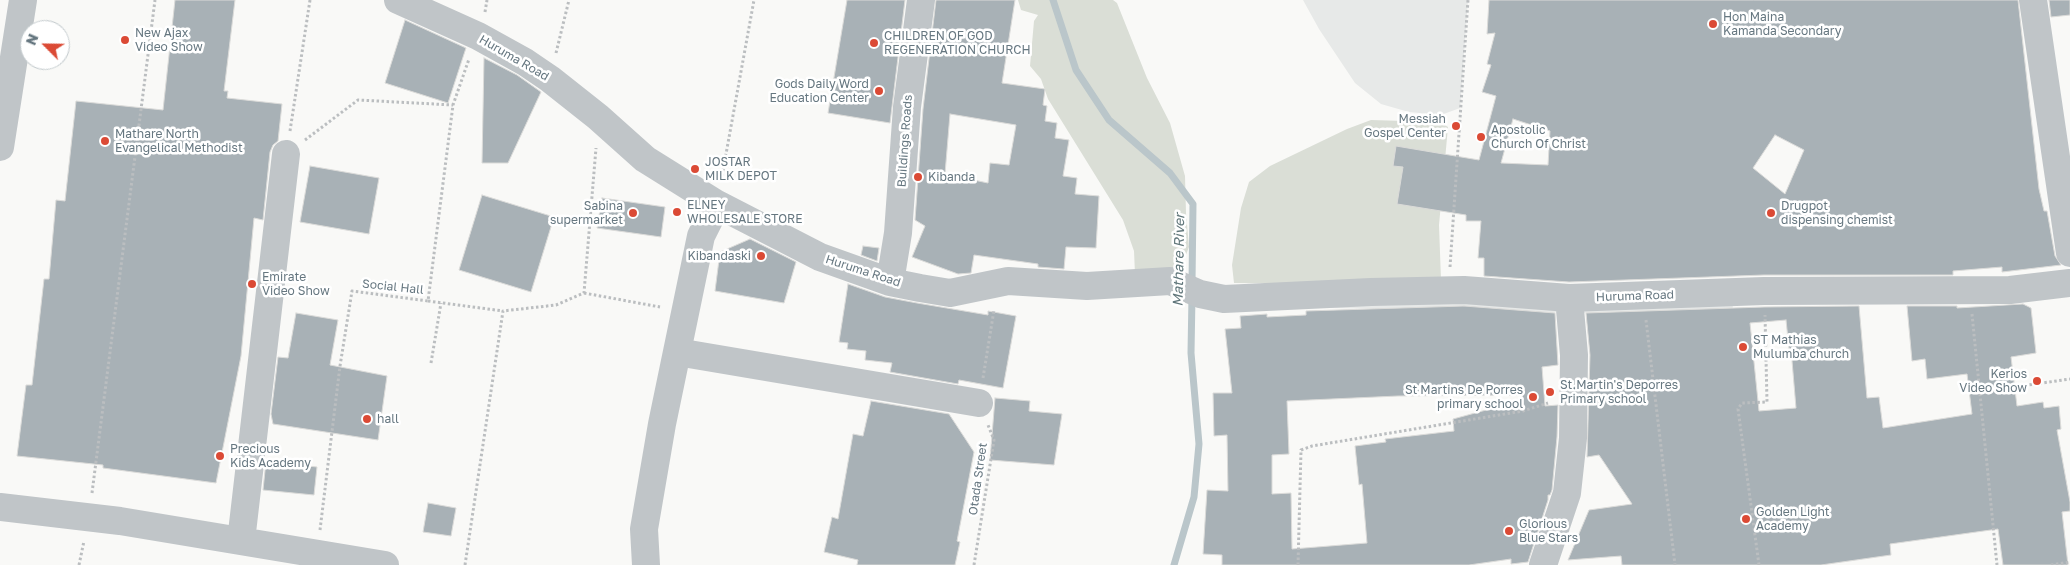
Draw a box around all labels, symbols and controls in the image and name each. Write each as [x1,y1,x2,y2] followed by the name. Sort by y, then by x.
[1723,10,1842,38] place label: Hon Maina Kamanda Secondary
[1707,18,1719,30] marker: Hon Maina Kamanda Secondary
[20,20,70,70] north arrow
[135,26,203,54] place label: New Ajax Video Show
[884,29,1031,57] place label: CHILDREN OF GOD REGENERATION CHURCH
[22,31,42,48] text: N
[477,32,551,84] street label: Huruma Road
[119,34,131,46] marker: New Ajax Video Show
[868,37,880,49] marker: CHILDREN OF GOD REGENERATION CHURCH
[770,77,869,105] place label: Gods Daily Word Education Center
[873,85,885,97] marker: Gods Daily Word Education Center
[895,94,915,188] street label: Buildings Roads
[1364,112,1446,140] place label: Messiah Gospel Center
[1450,120,1462,132] marker: Messiah Gospel Center
[1491,123,1586,151] place label: Apostolic Church Of Christ
[115,127,243,155] place label: Mathare North Evangelical Methodist
[1475,131,1487,143] marker: Apostolic Church Of Christ
[99,135,111,147] marker: Mathare North Evangelical Methodist
[705,155,777,183] place label: JOSTAR MILK DEPOT
[689,163,701,175] marker: JOSTAR MILK DEPOT
[928,170,975,184] place label: Kibanda
[912,171,924,183] marker: Kibanda
[687,198,803,226] place label: ELNEY WHOLESALE STORE
[550,199,623,227] place label: Sabina supermarket
[1781,199,1893,227] place label: Drugpot dispensing chemist
[671,206,683,218] marker: ELNEY WHOLESALE STORE
[627,207,639,219] marker: Sabina supermarket
[1765,207,1777,219] marker: Drugpot dispensing chemist
[1170,213,1188,307] water label: Mathare River
[687,249,751,263] place label: Kibandaski
[755,250,767,262] marker: Kibandaski
[824,252,902,290] street label: Huruma Road
[262,270,330,298] place label: Emirate Video Show
[361,277,425,297] street label: Social Hall
[246,278,258,290] marker: Emirate Video Show
[1596,287,1674,305] street label: Huruma Road
[1753,333,1849,361] place label: ST Mathias Mulumba church
[1737,341,1749,353] marker: ST Mathias Mulumba church
[1959,367,2027,395] place label: Kerios Video Show
[2031,375,2043,387] marker: Kerios Video Show
[1560,378,1678,406] place label: St.Martin's Deporres Primary school
[1405,383,1523,411] place label: St Martins De Porres primary school
[1544,386,1556,398] marker: St.Martin's Deporres Primary school
[1527,391,1539,403] marker: St Martins De Porres primary school
[377,412,399,426] place label: hall
[361,413,373,425] marker: hall
[230,442,311,470] place label: Precious Kids Academy
[966,442,990,516] street label: Otada Street
[214,450,226,462] marker: Precious Kids Academy
[1756,505,1830,533] place label: Golden Light Academy
[1740,513,1752,525] marker: Golden Light Academy
[1519,517,1578,545] place label: Glorious Blue Stars
[1503,525,1515,537] marker: Glorious Blue Stars

